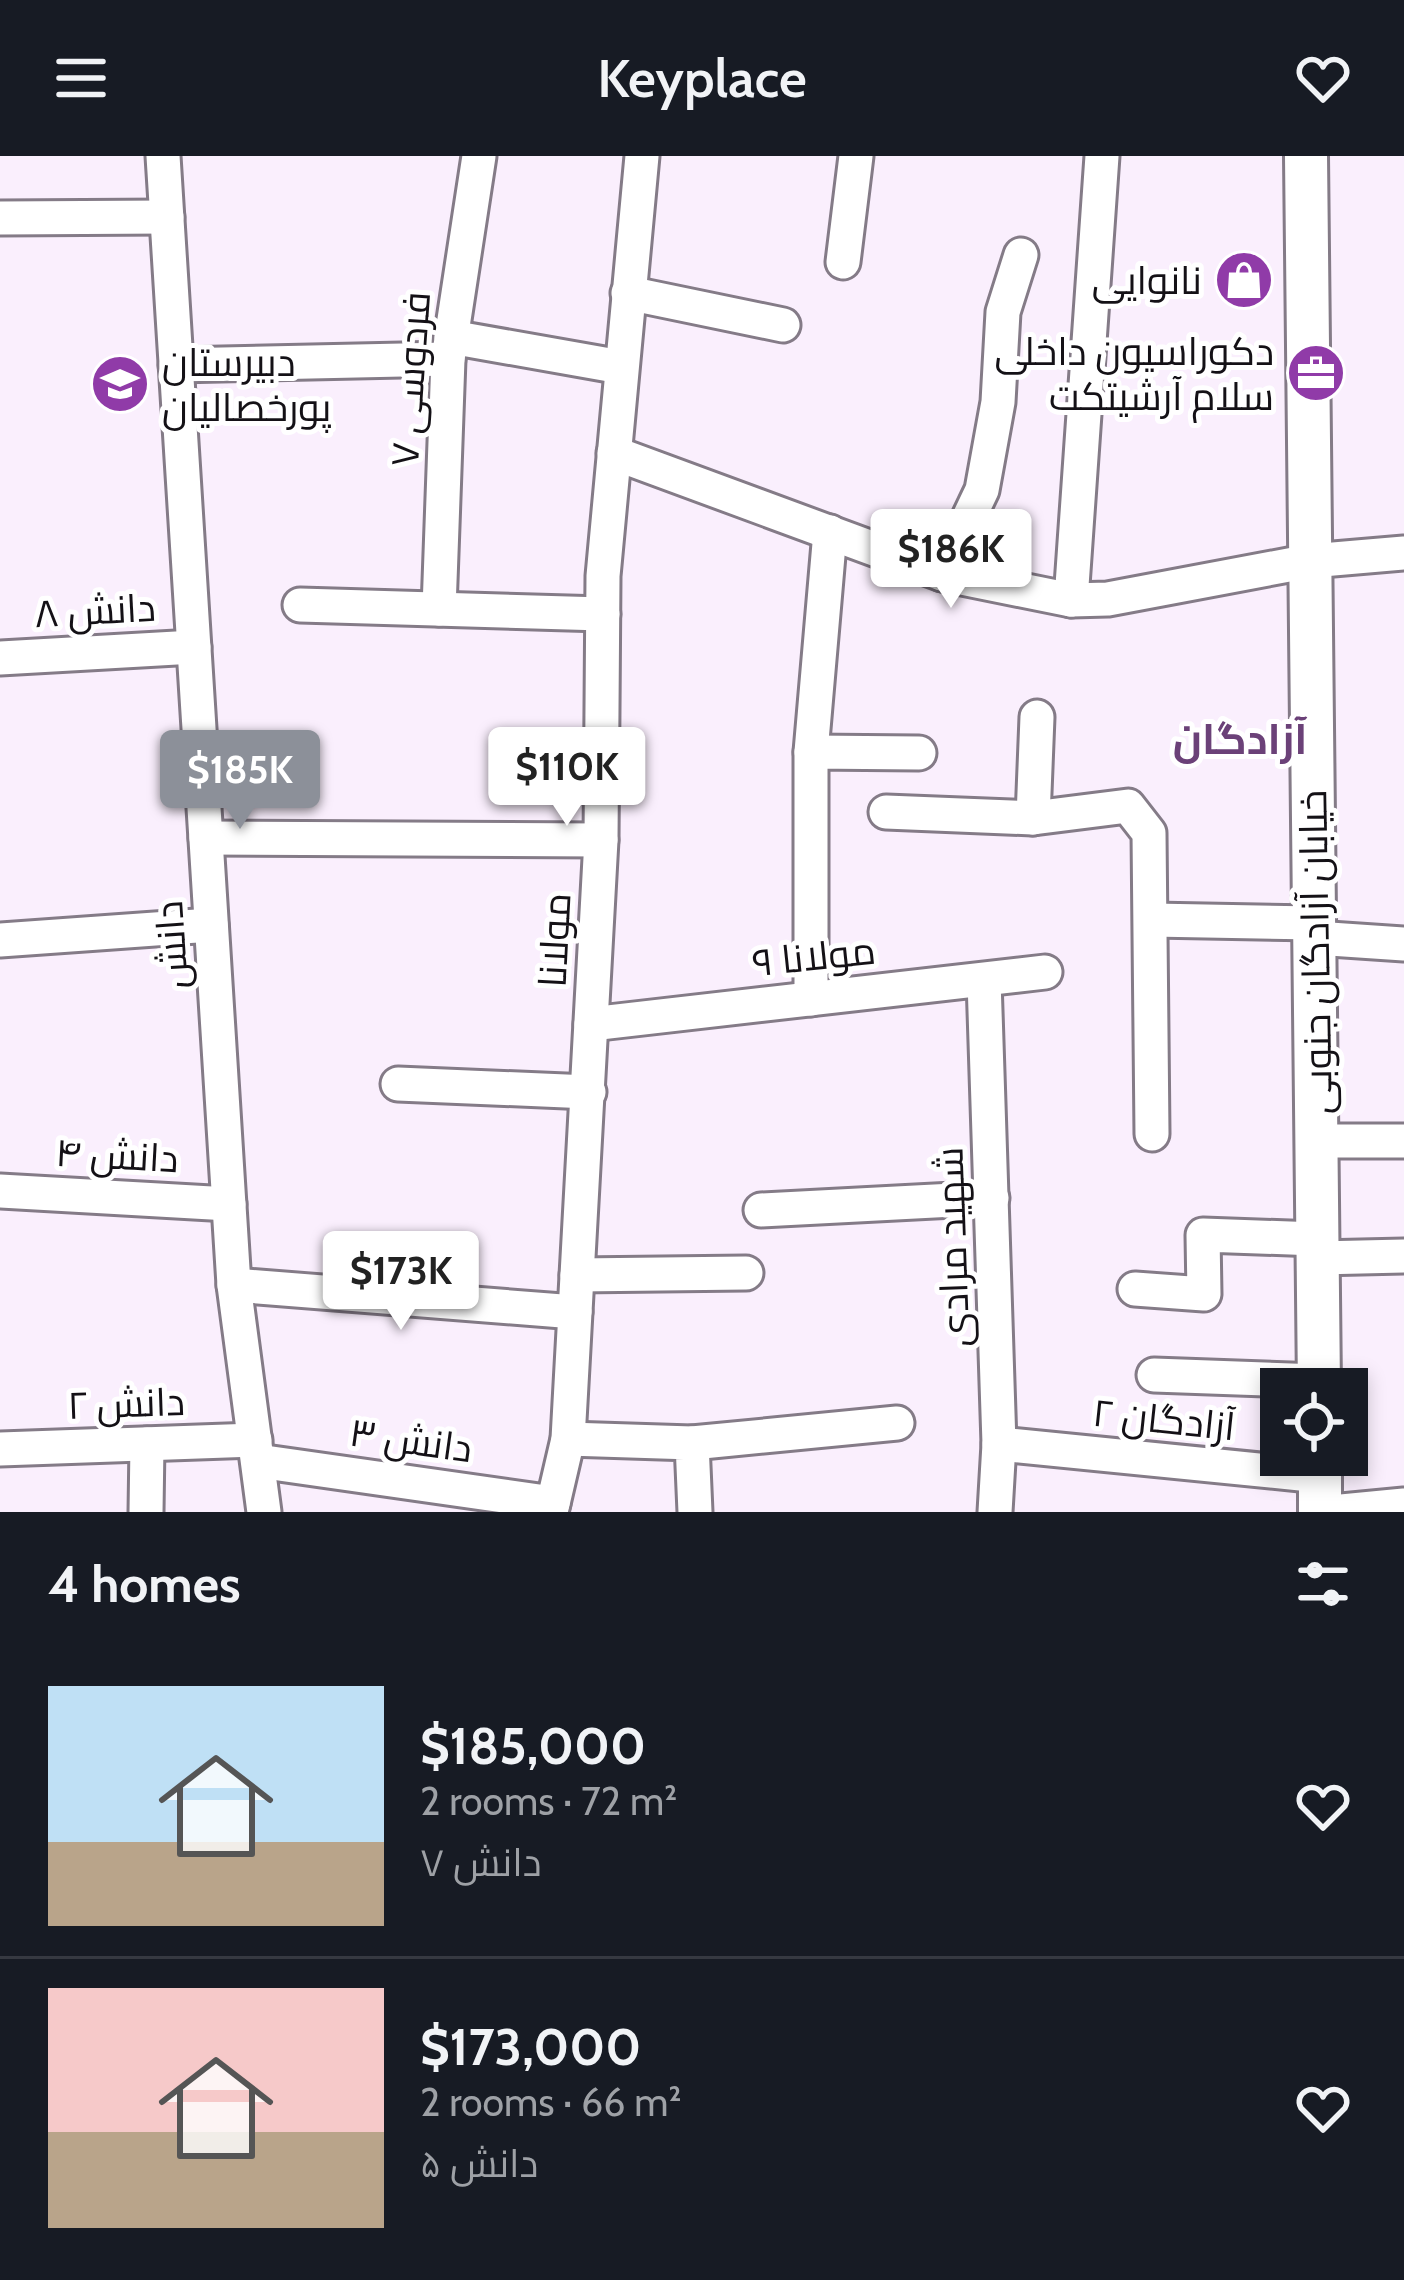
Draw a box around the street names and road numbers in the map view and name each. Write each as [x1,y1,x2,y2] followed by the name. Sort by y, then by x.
[380,290,440,468] street label: فردوسی ۷
[33,583,157,637] street label: دانش ۸
[1288,789,1342,1115] street label: خیابان آزادگان جنوبی
[528,891,580,989] street label: مولانا
[144,899,198,991] street label: دانش
[750,926,878,986] street label: مولانا ۹
[54,1128,180,1182] street label: دانش ۴
[925,1146,979,1348] street label: شهید مرادی
[66,1377,186,1429] street label: دانش ۲
[1090,1388,1238,1450] street label: آزادگان ۲
[346,1408,476,1472] street label: دانش ۳

